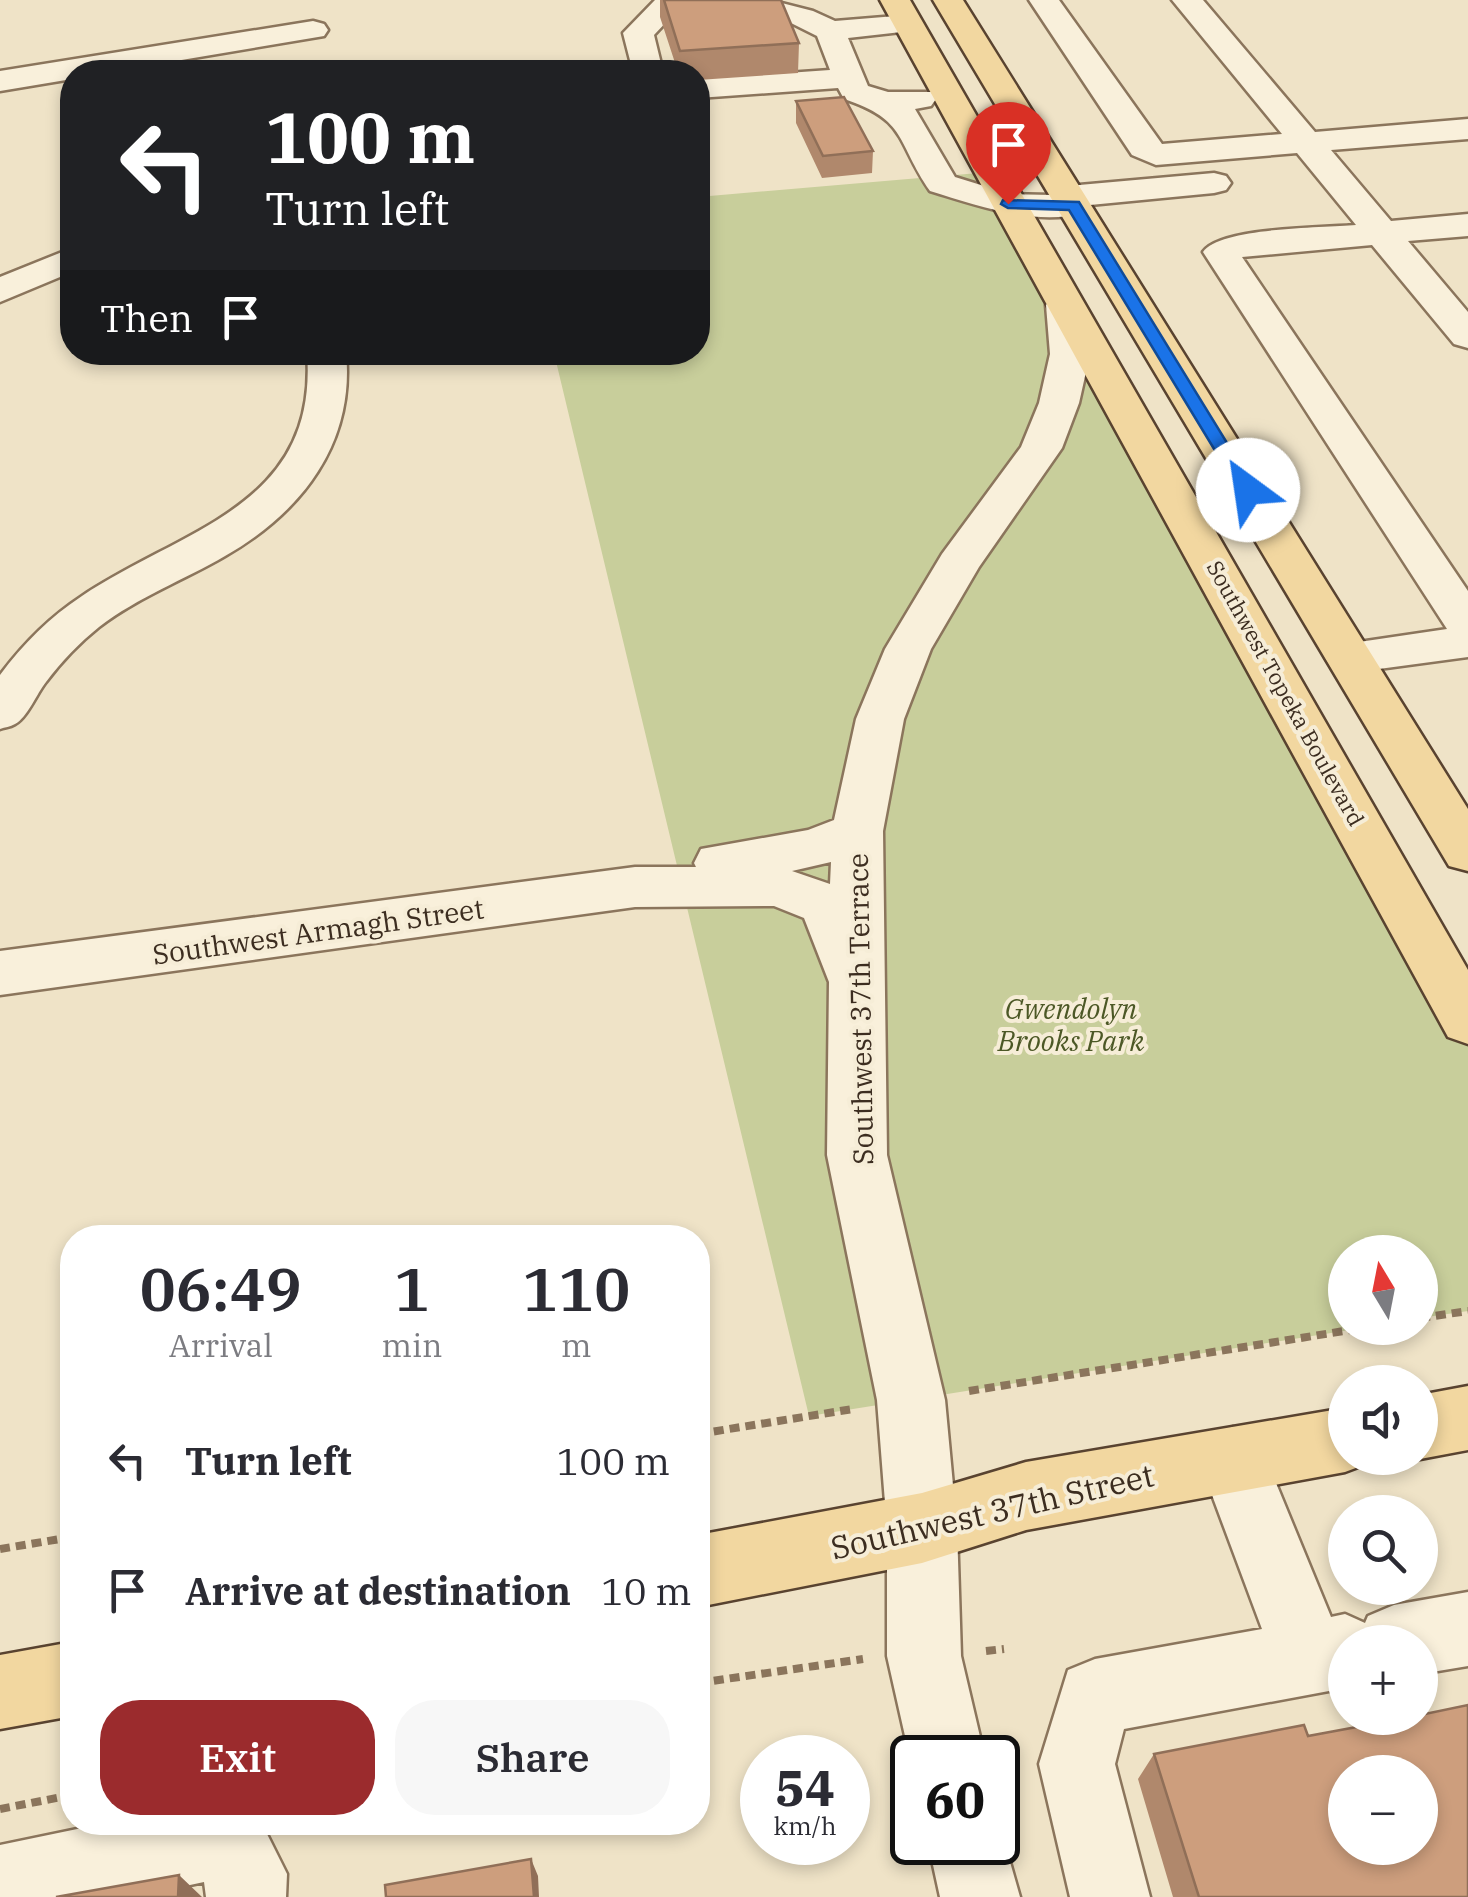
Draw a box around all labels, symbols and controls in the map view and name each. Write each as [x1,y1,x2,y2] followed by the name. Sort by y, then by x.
[265,91,475,182] text: 100 m
[100,100,230,230] icon: left
[966,102,1051,205] pin
[981,117,1036,172] icon: arrive
[265,179,449,237] text: Turn left
[213,290,268,345] icon: arrive
[100,293,193,342] text: Then
[1196,438,1300,542] position arrow
[1201,555,1371,831] street label: Southwest Topeka Boulevard
[839,853,881,1165] street label: Southwest 37th Terrace
[150,889,486,973] street label: Southwest Armagh Street
[997,990,1144,1059] park label: Gwendolyn Brooks Park
[1328,1235,1438,1345] north arrow
[1328,1235,1438,1865] map controls
[140,1249,302,1328] text: 06:49
[394,1249,430,1328] text: 1
[522,1249,630,1328] text: 110
[169,1324,273,1366] text: Arrival
[381,1324,442,1366] text: min
[561,1324,591,1366] text: m
[1328,1365,1438,1475] button: sound
[100,1433,155,1488] icon: left
[185,1436,352,1485] text: Turn left
[557,1436,670,1485] text: 100 m
[826,1453,1158,1569] street label: Southwest 37th Street
[1328,1495,1438,1605] button: search
[100,1563,155,1618] icon: arrive
[185,1566,571,1615] text: Arrive at destination
[601,1566,692,1615] text: 10 m
[1328,1625,1438,1735] button: +
[100,1700,375,1815] button: Exit
[395,1700,670,1815] button: Share
[890,1735,1020,1865] speed limit sign: 60
[775,1755,835,1820] text: 54
[1328,1755,1438,1865] button: −
[773,1809,837,1842] text: km/h

